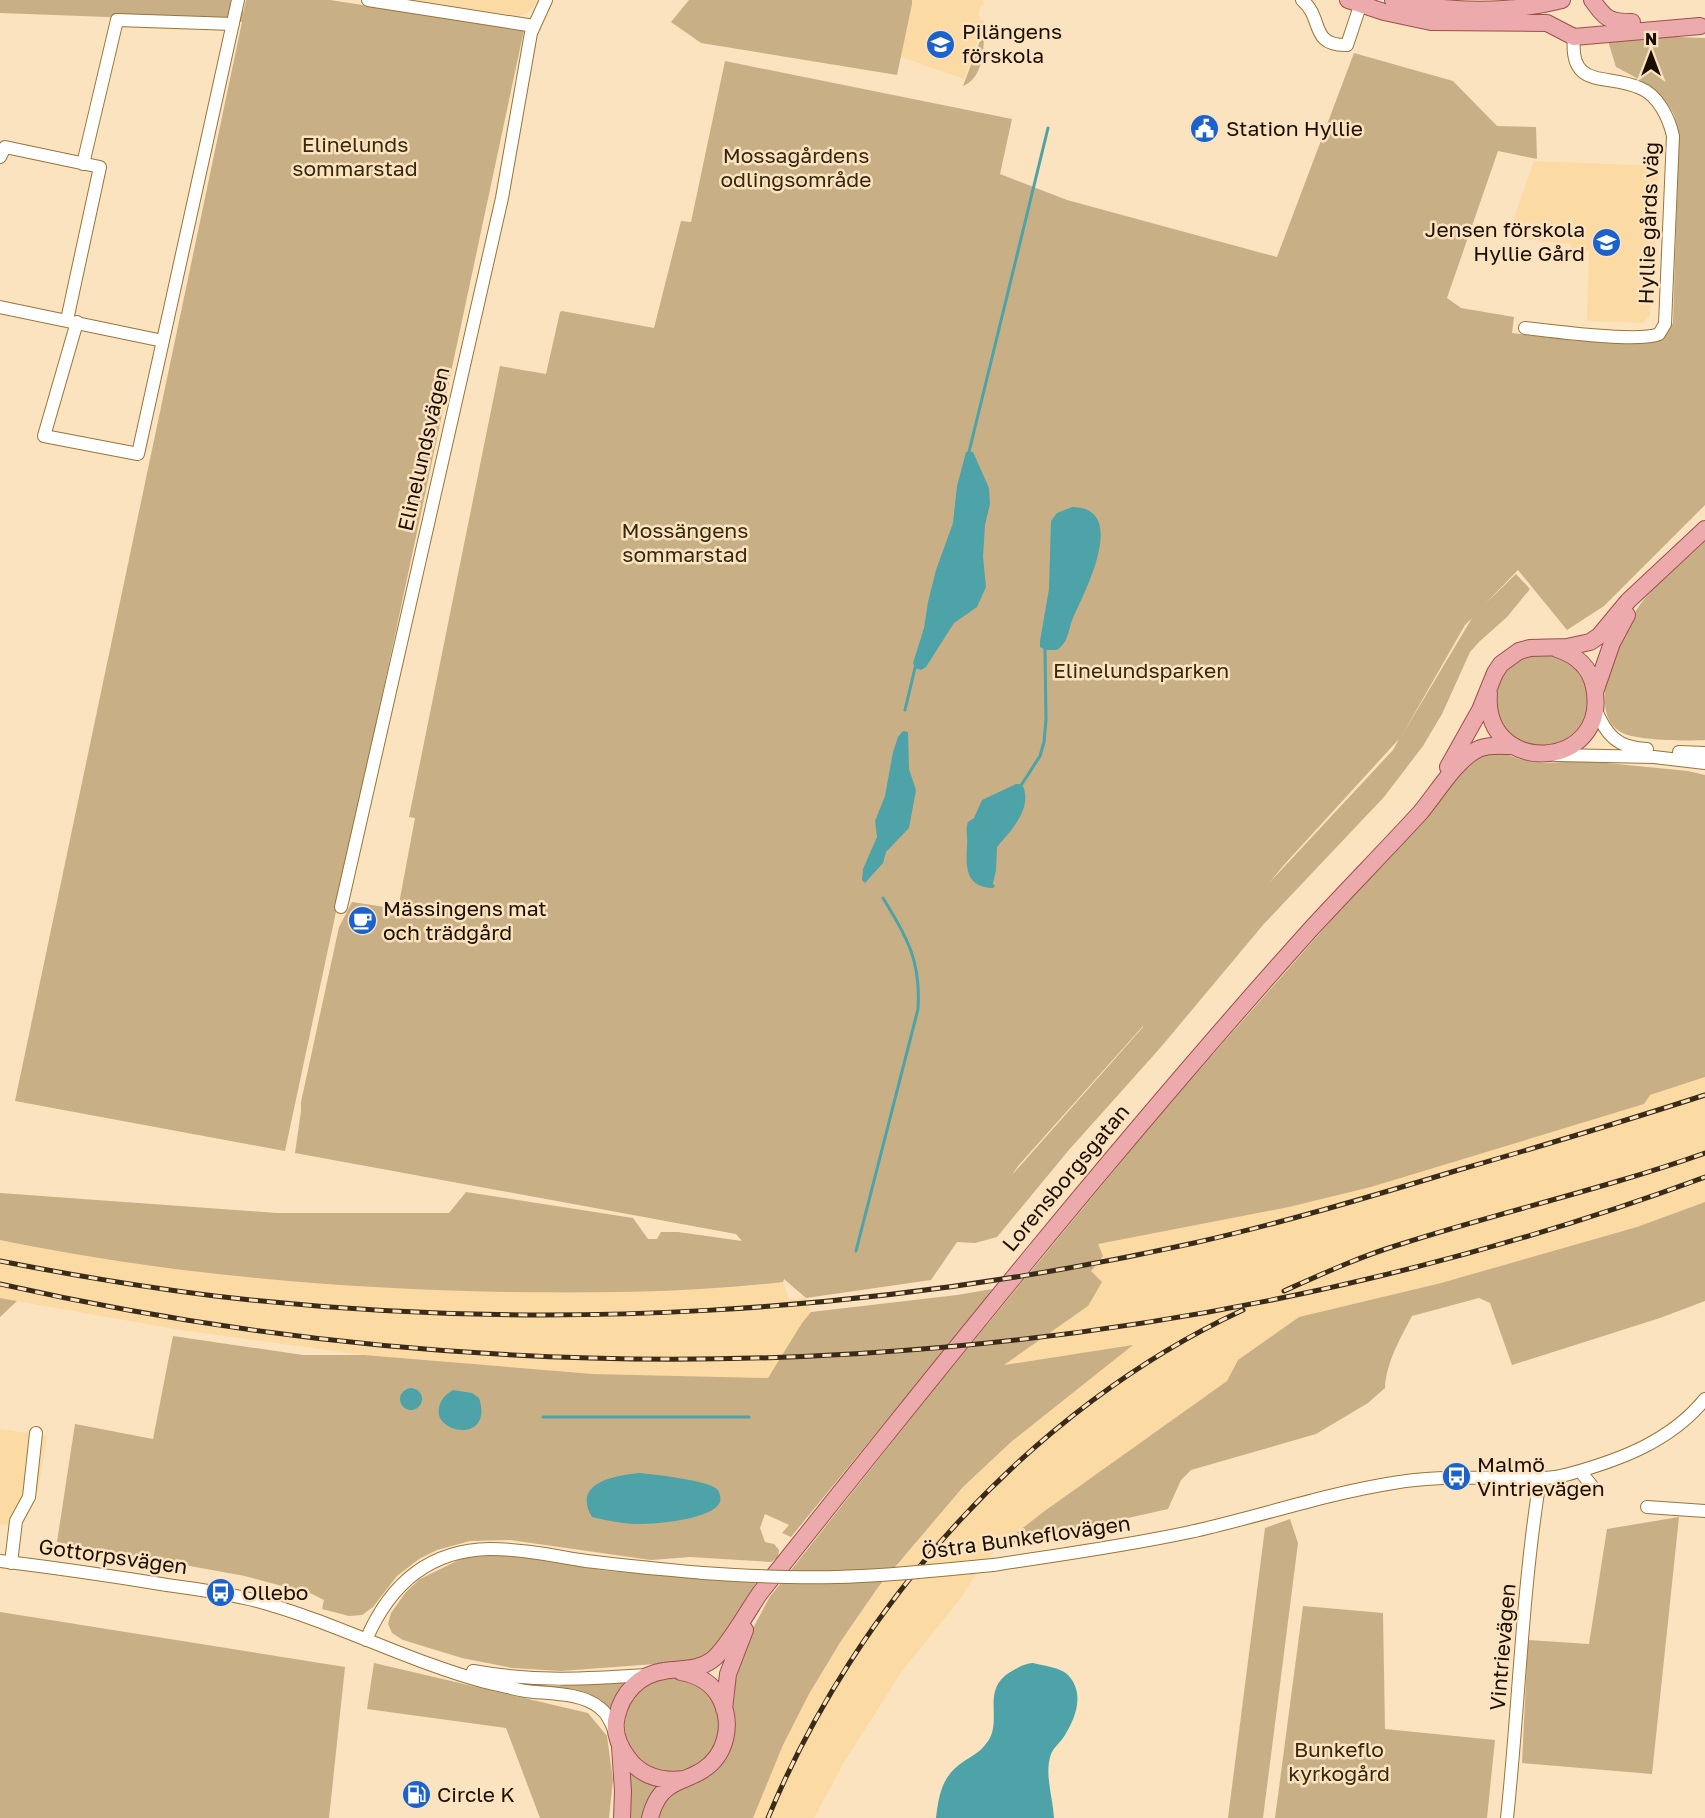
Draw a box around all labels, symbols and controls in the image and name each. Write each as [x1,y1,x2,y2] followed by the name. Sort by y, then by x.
[962,18,1062,68] place label: Pilängens förskola
[1621,24,1681,84] north arrow
[925,28,957,60] school or university icon: Pilängens förskola
[1645,29,1657,49] text: N
[1189,113,1221,145] public building icon: Station Hyllie
[1226,115,1363,141] place label: Station Hyllie
[292,131,418,181] park label: Elinelunds sommarstad
[1632,141,1664,305] street label: Hyllie gårds väg
[721,142,871,192] park label: Mossagårdens odlingsområde
[1425,216,1585,266] place label: Jensen förskola Hyllie Gård
[1590,226,1622,258] school or university icon: Jensen förskola Hyllie Gård
[391,364,455,533] street label: Elinelundsvägen
[622,517,748,567] park label: Mossängens sommarstad
[1053,657,1229,683] park label: Elinelundsparken
[383,895,547,945] place label: Mässingens mat och trädgård
[346,905,378,937] cafe icon: Mässingens mat och trädgård
[996,1099,1134,1256] street label: Lorensborgsgatan
[1477,1451,1605,1501] place label: Malmö Vintrievägen
[1440,1461,1472,1493] bus stop icon: Malmö Vintrievägen
[920,1509,1132,1565] street label: Östra Bunkeflovägen
[37,1533,189,1579] street label: Gottorpsvägen
[205,1577,237,1609] bus stop icon: Ollebo
[242,1579,308,1605] place label: Ollebo
[1483,1582,1521,1712] street label: Vintrievägen
[1288,1736,1390,1786] park label: Bunkeflo kyrkogård
[400,1779,432,1811] fuel station icon: Circle K
[437,1781,515,1807] place label: Circle K

